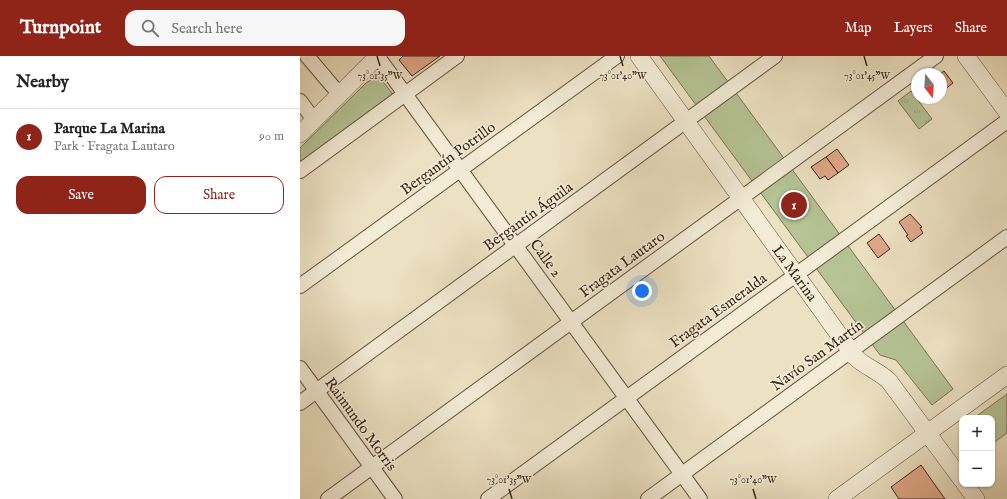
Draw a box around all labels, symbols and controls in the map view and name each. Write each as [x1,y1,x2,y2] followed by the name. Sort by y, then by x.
[125,10,405,46] search box
[20,16,101,40] text: Turnpoint
[139,17,161,39] icon: search
[171,19,243,38] text: Search here
[845,19,872,37] text: Map
[894,19,933,37] text: Layers
[955,19,987,37] text: Share
[911,68,947,104] north arrow
[358,70,403,83] text: 73°01'35"W
[599,70,647,83] text: 73°01'40"W
[844,70,890,83] text: 73°01'45"W
[16,72,69,93] text: Nearby
[397,118,499,199] street label: Bergantín Potrillo
[54,119,165,138] text: Parque La Marina
[27,128,31,145] text: 1
[259,128,284,145] text: 90 m
[54,138,175,155] text: Park · Fragata Lautaro
[16,176,146,214] button: Save
[154,176,284,214] button: Share
[480,177,577,255] street label: Bergantín Águila
[781,190,807,220] pin: 1
[576,227,669,302] street label: Fragata Lautaro
[525,235,566,281] street label: Calle 2
[768,241,822,306] street label: La Marina
[666,268,771,352] street label: Fragata Esmeralda
[632,281,652,301] your location
[767,316,867,395] street label: Navío San Martín
[320,374,401,475] street label: Raimundo Morris
[959,415,995,487] map controls
[959,415,995,451] button: +
[959,451,995,487] button: −
[487,474,532,487] text: 73°01'35"W
[729,474,777,487] text: 73°01'40"W

